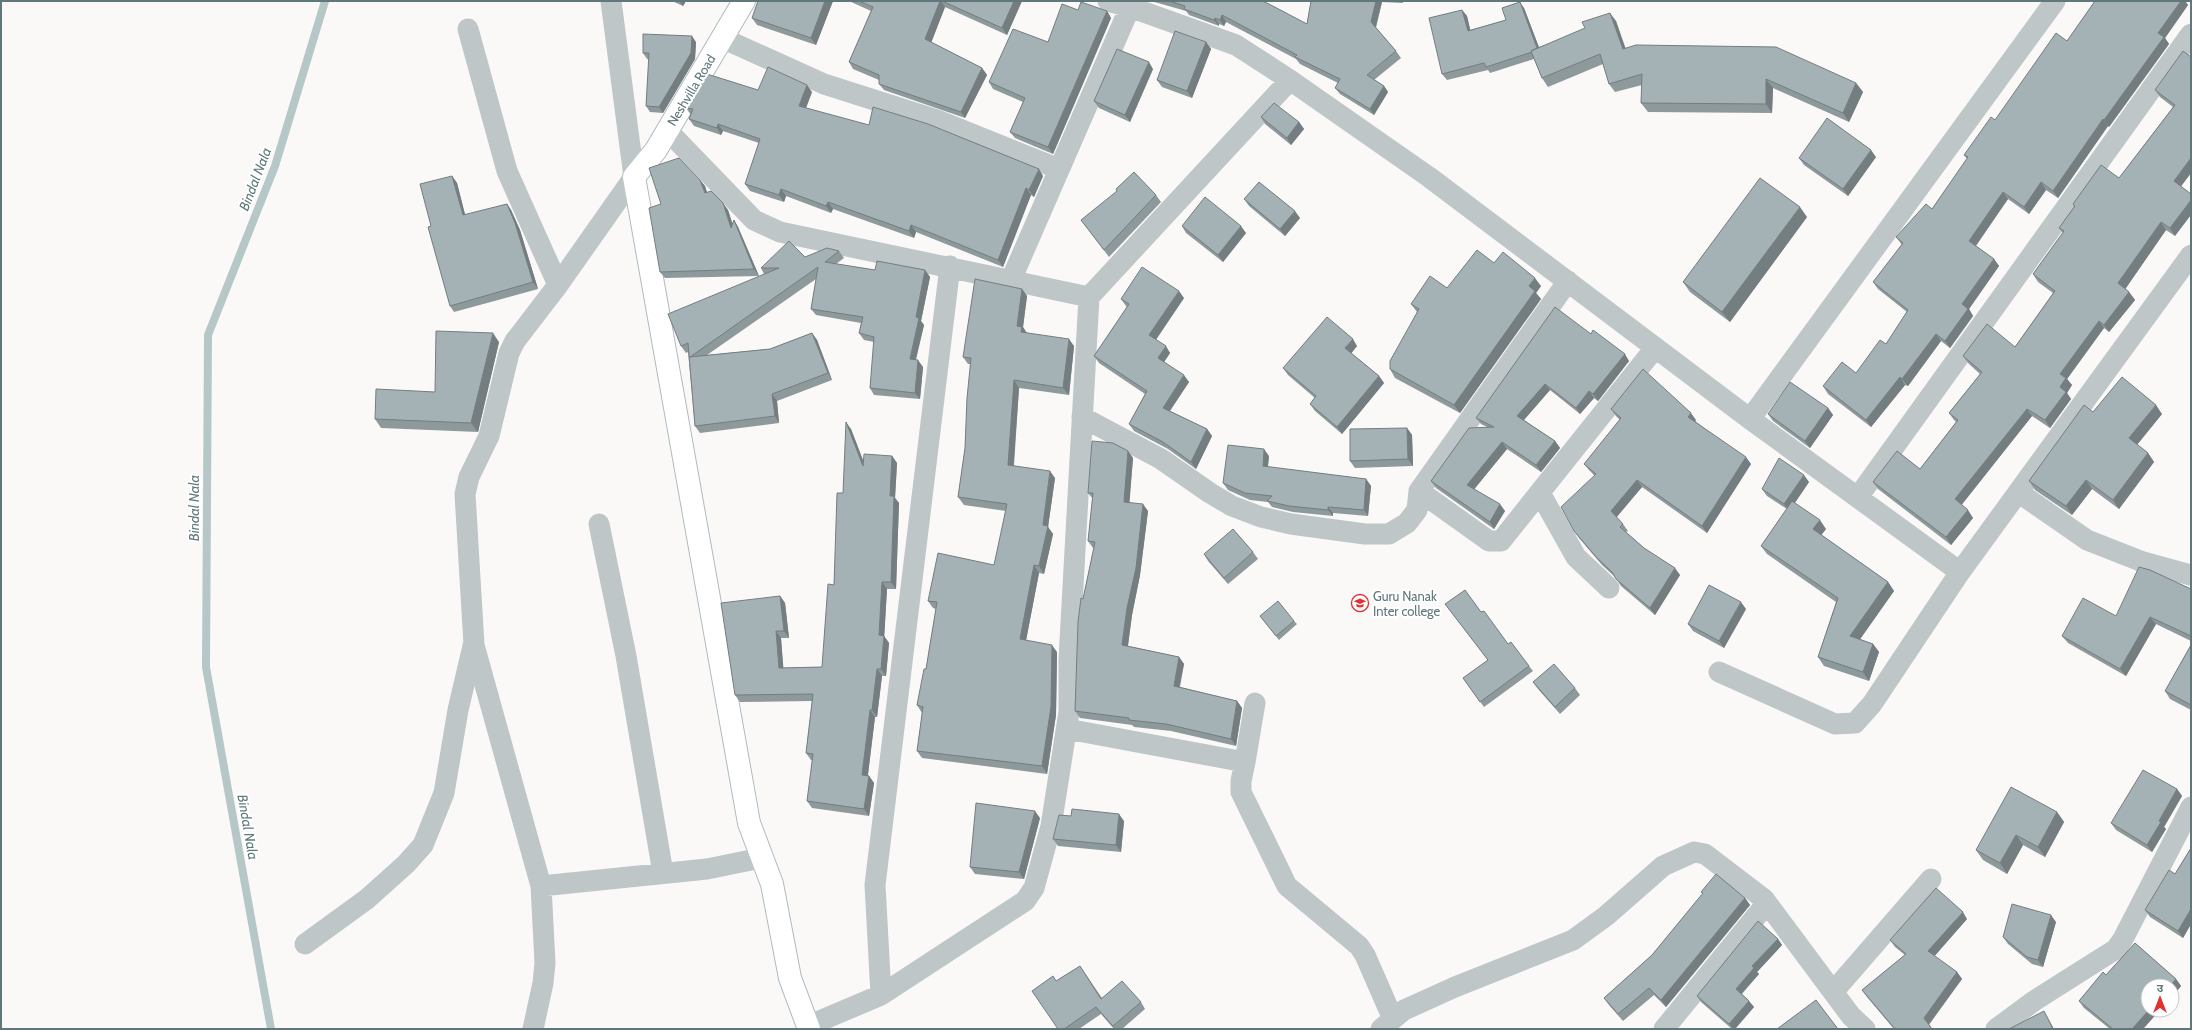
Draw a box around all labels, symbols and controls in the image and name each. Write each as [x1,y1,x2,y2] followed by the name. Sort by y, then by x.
[663,51,719,129] street label: Neshvilla Road
[235,145,275,213] water label: Bindal Nala
[185,475,203,541] water label: Bindal Nala
[1373,588,1441,619] place label: Guru Nanak Inter college
[1350,593,1370,613] school or university icon: Guru Nanak Inter college
[233,793,263,861] water label: Bindal Nala
[2140,978,2180,1018] north arrow
[2157,981,2164,995] text: उ

